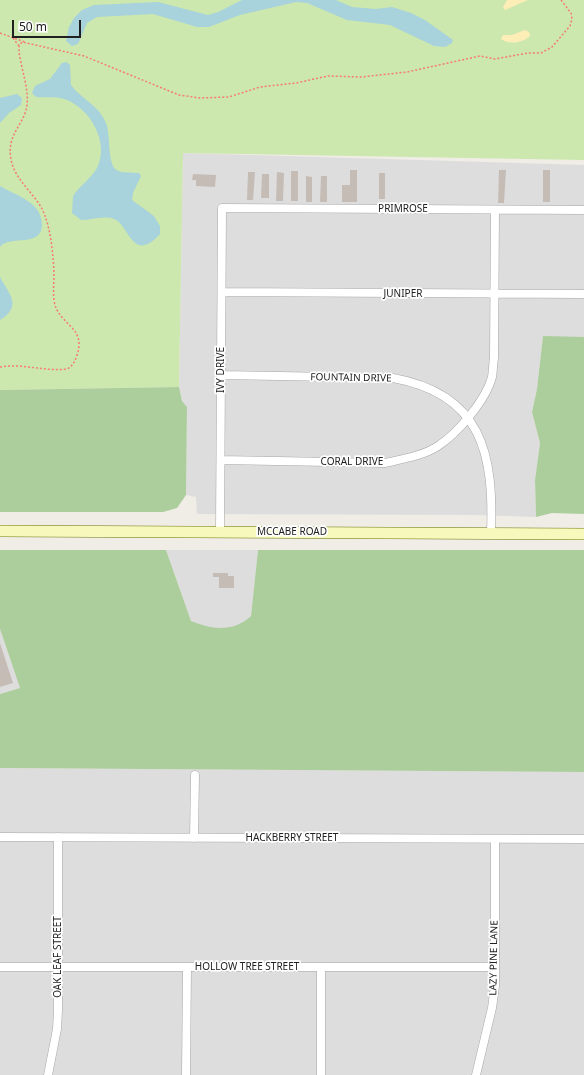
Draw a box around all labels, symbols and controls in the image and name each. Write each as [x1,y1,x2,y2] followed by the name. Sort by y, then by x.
[14,12,83,38] scale bar
[19,18,47,35] text: 50 m
[378,203,428,215] street label: PRIMROSE
[384,288,422,300] street label: JUNIPER
[215,347,227,393] street label: IVY DRIVE
[310,371,392,385] street label: FOUNTAIN DRIVE
[321,456,383,468] street label: CORAL DRIVE
[257,526,327,538] street label: MCCABE ROAD
[246,832,338,844] street label: HACKBERRY STREET
[52,916,64,998] street label: OAK LEAF STREET
[487,920,501,996] street label: LAZY PINE LANE
[195,961,299,973] street label: HOLLOW TREE STREET

